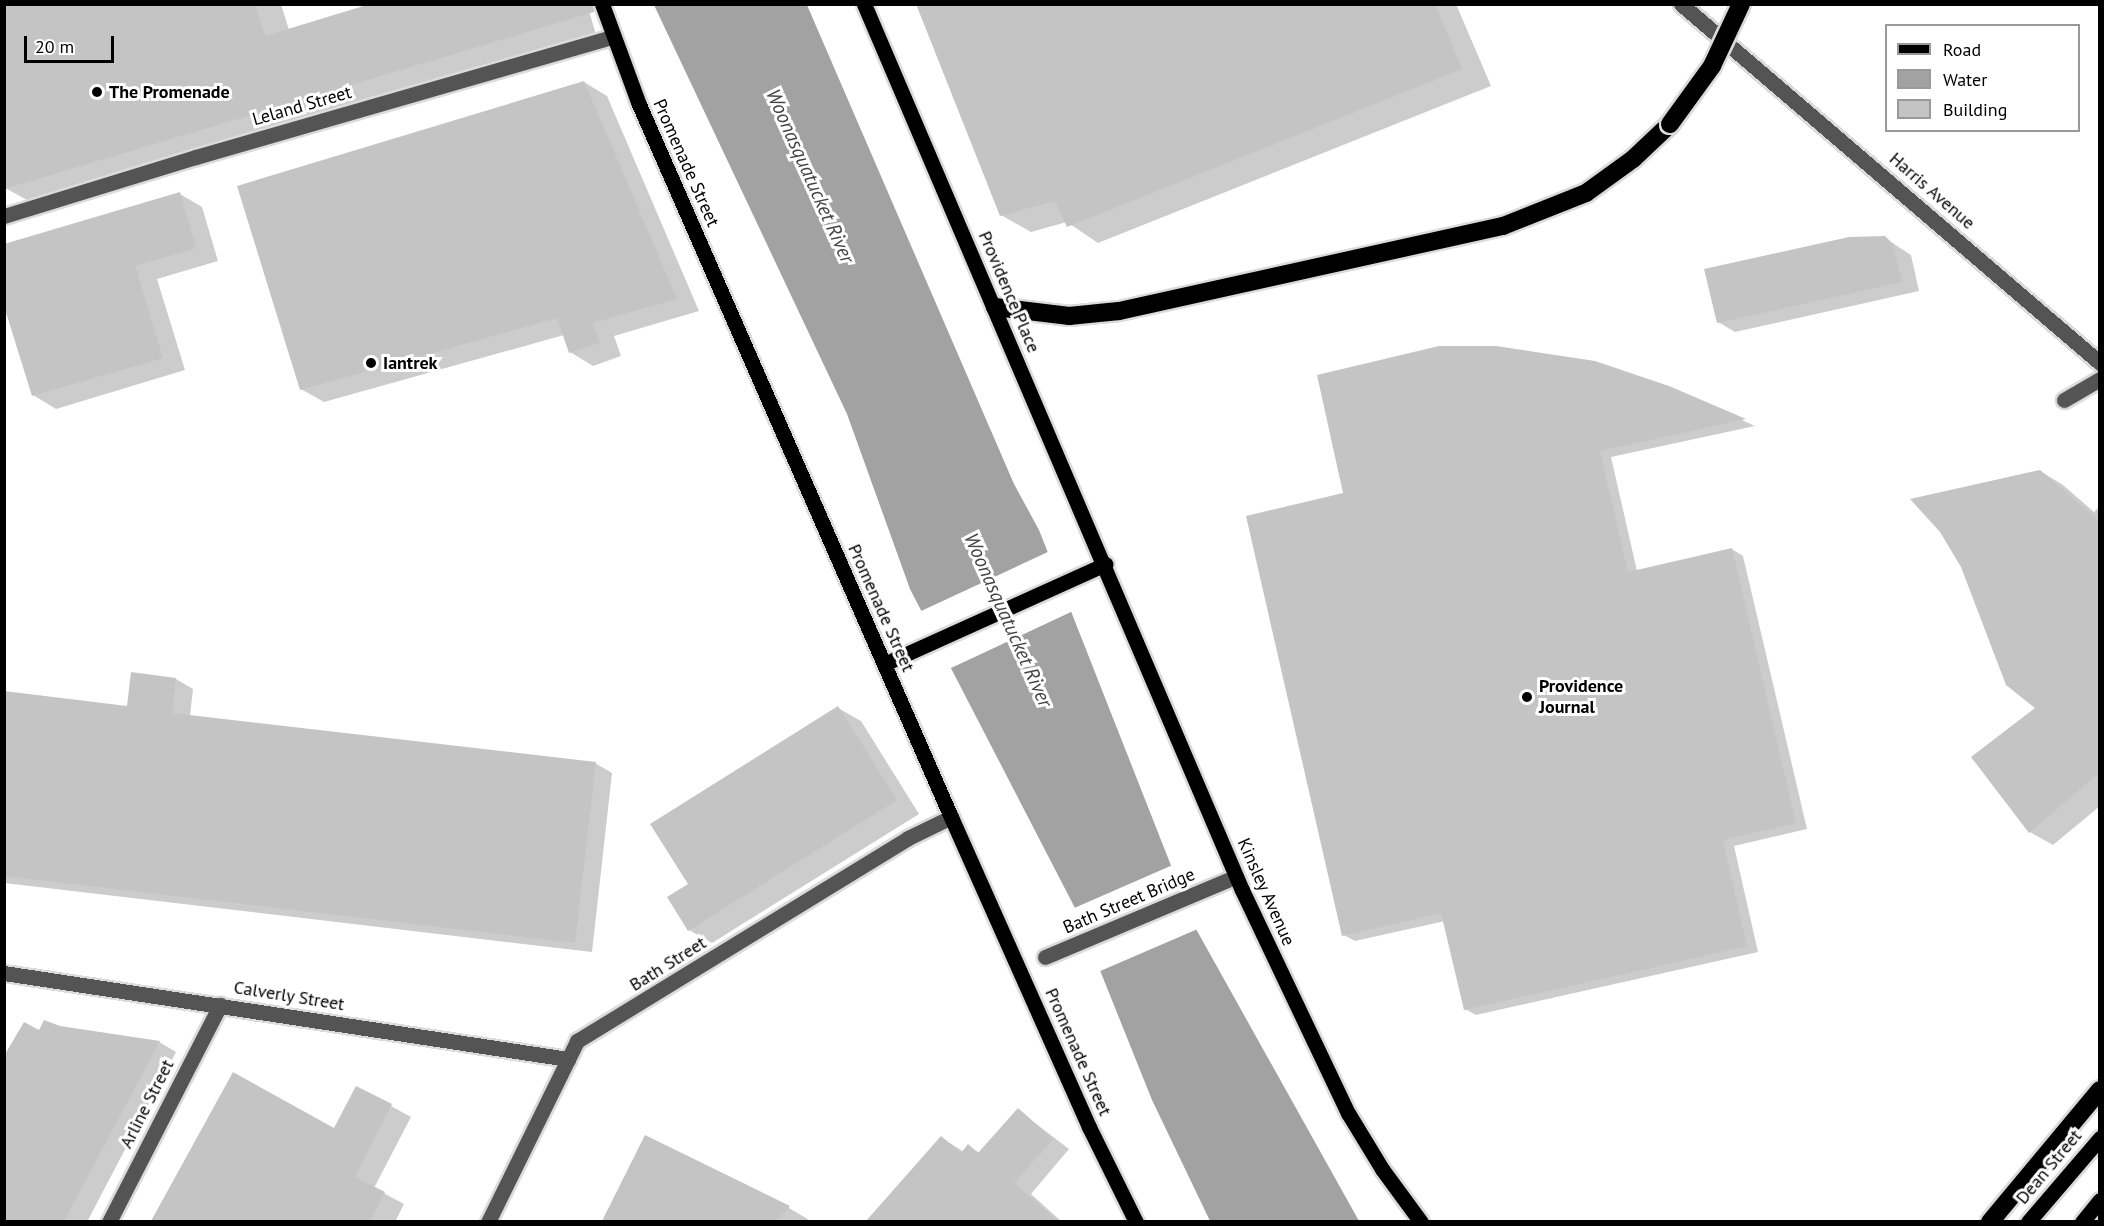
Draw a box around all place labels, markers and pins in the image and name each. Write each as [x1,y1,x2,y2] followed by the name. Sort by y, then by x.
[109,81,230,103] place label: The Promenade
[90,85,104,99] marker: The Promenade
[383,352,437,374] place label: Iantrek
[364,356,378,370] marker: Iantrek
[1539,676,1623,718] place label: Providence Journal
[1520,690,1534,704] marker: Providence Journal

